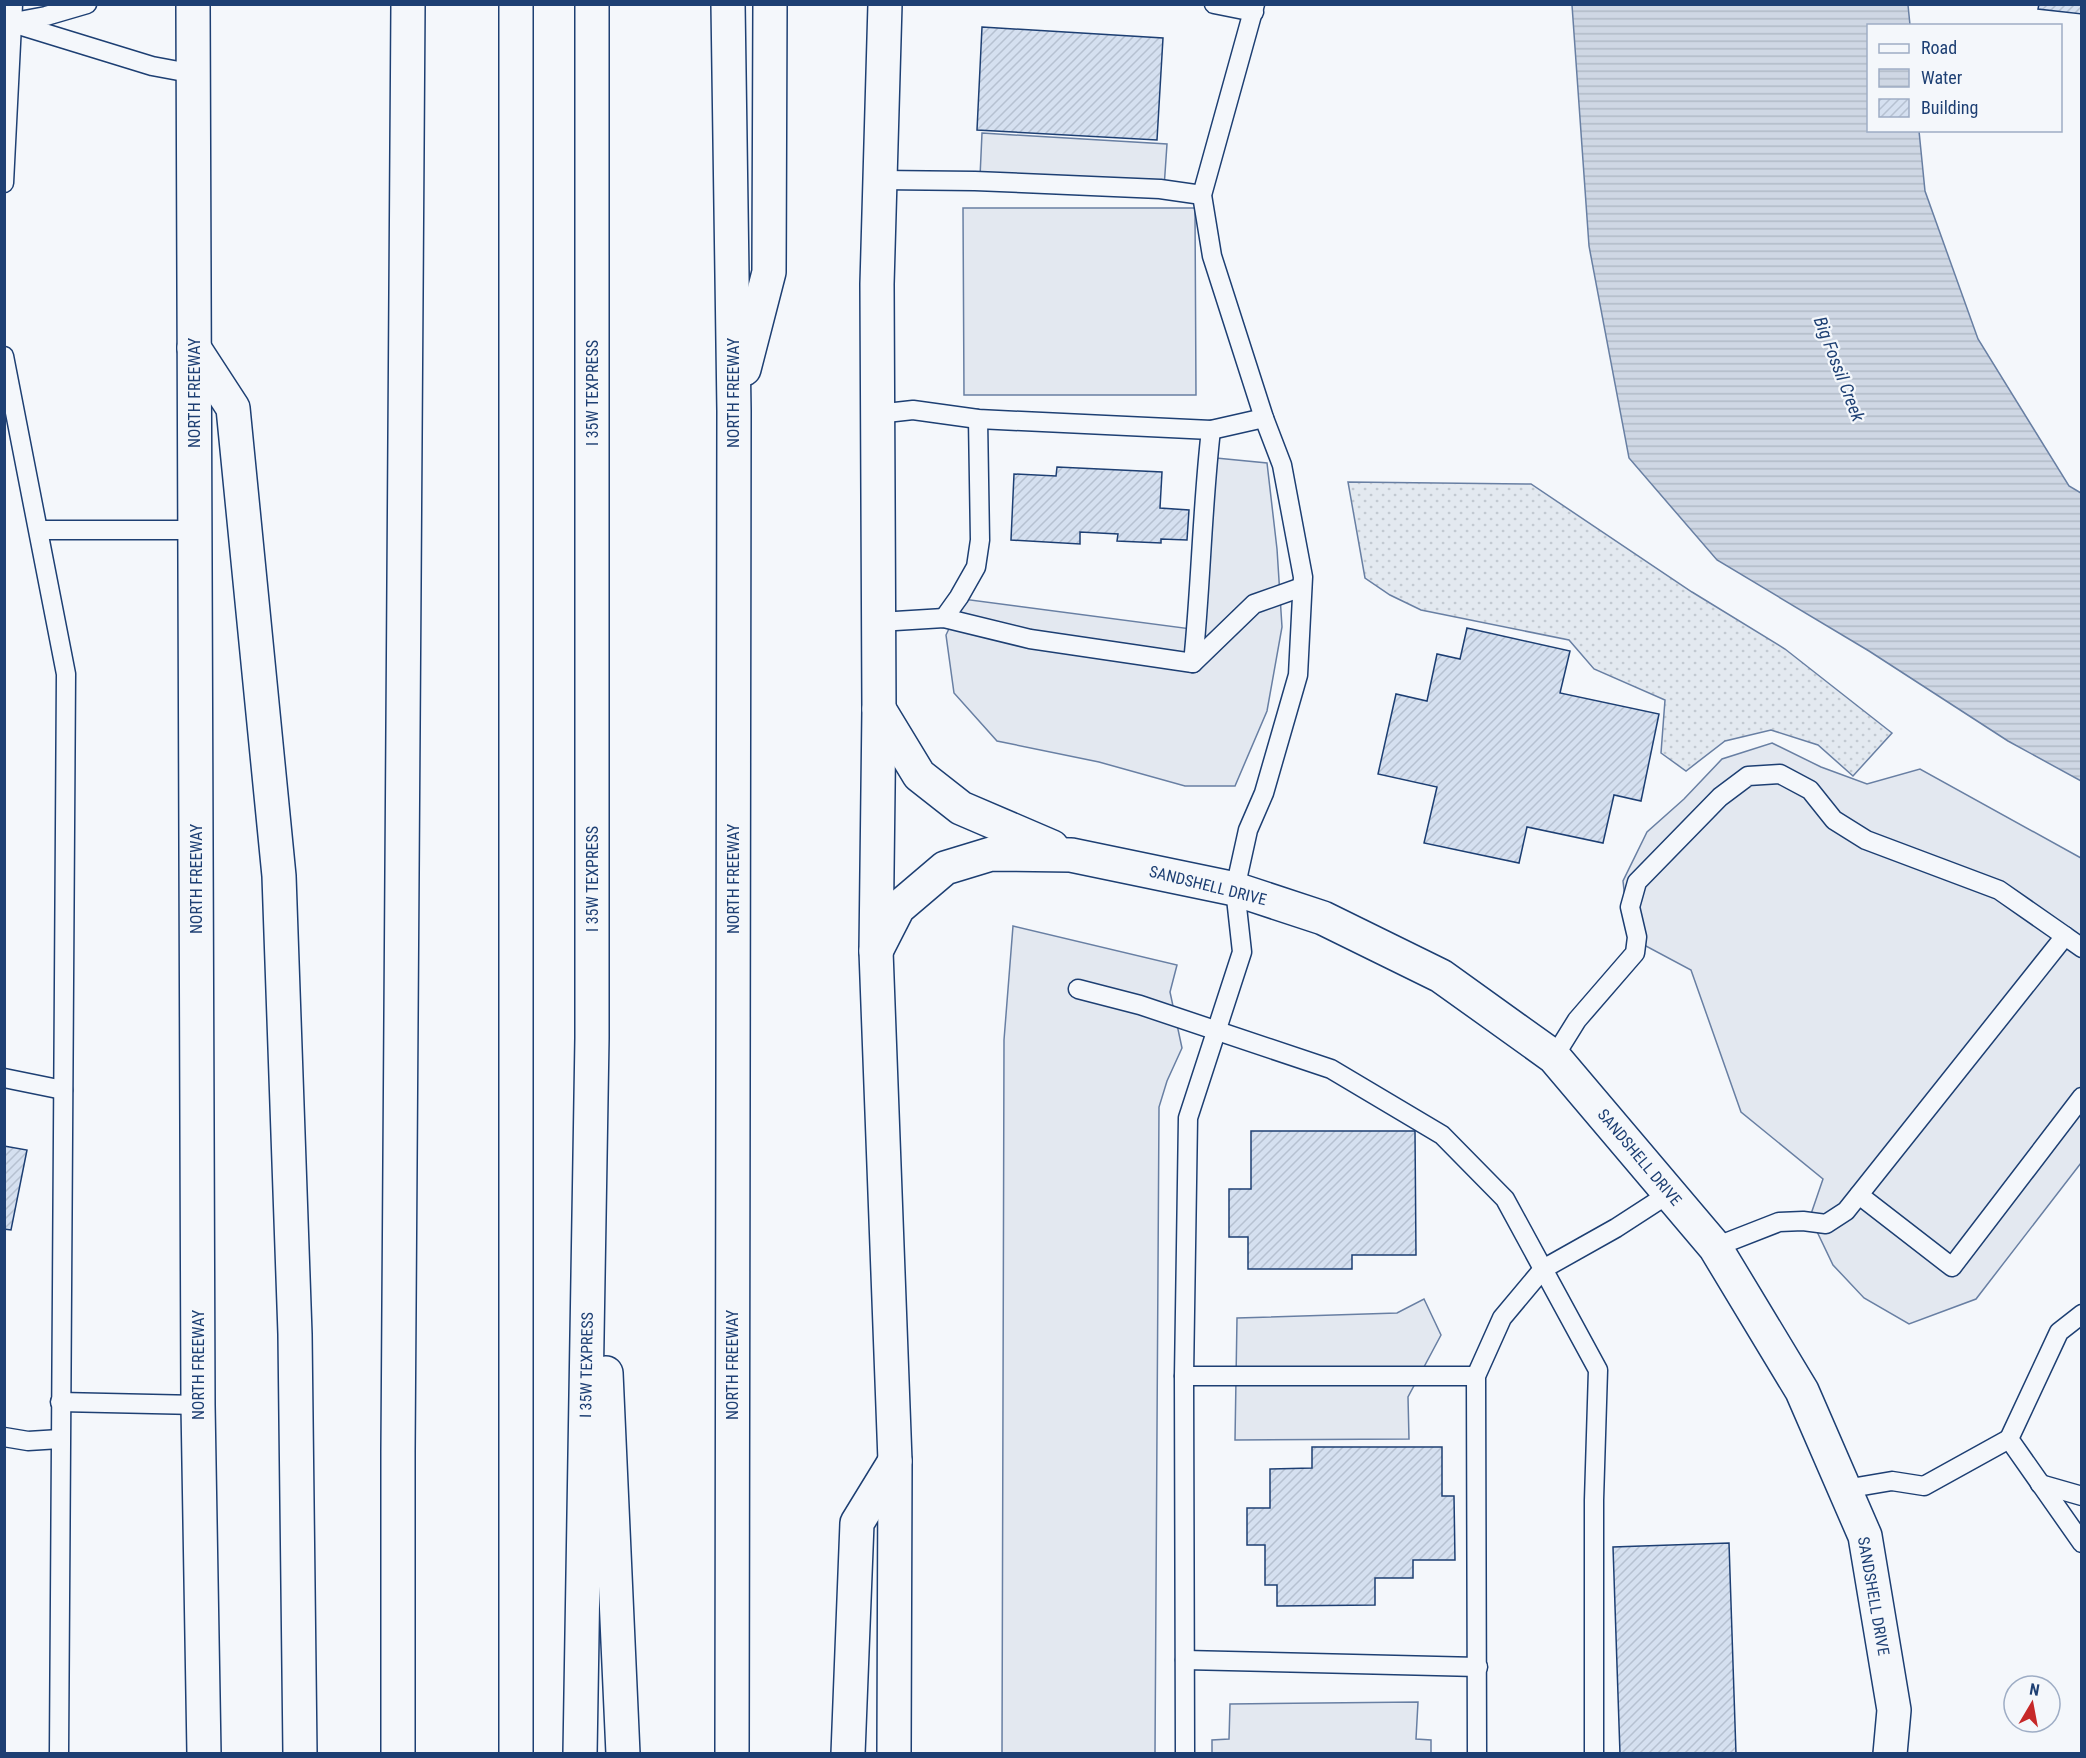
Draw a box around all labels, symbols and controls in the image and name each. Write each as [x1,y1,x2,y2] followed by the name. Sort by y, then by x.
[1867,24,2062,132] legend
[1921,37,1957,58] text: Road
[1921,67,1963,88] text: Water
[1921,97,1978,118] text: Building
[1810,313,1869,425] water label: Big Fossil Creek
[185,337,204,448] street label: NORTH FREEWAY
[724,337,743,448] street label: NORTH FREEWAY
[583,340,602,446] street label: I 35W TEXPRESS
[187,823,206,934] street label: NORTH FREEWAY
[724,823,743,934] street label: NORTH FREEWAY
[583,826,602,932] street label: I 35W TEXPRESS
[1147,862,1269,909] street label: SANDSHELL DRIVE
[1594,1105,1686,1209] street label: SANDSHELL DRIVE
[189,1309,208,1420] street label: NORTH FREEWAY
[723,1309,742,1420] street label: NORTH FREEWAY
[576,1312,597,1418] street label: I 35W TEXPRESS
[1854,1535,1893,1657] street label: SANDSHELL DRIVE
[2002,1674,2062,1734] north arrow
[2028,1680,2041,1700] text: N

